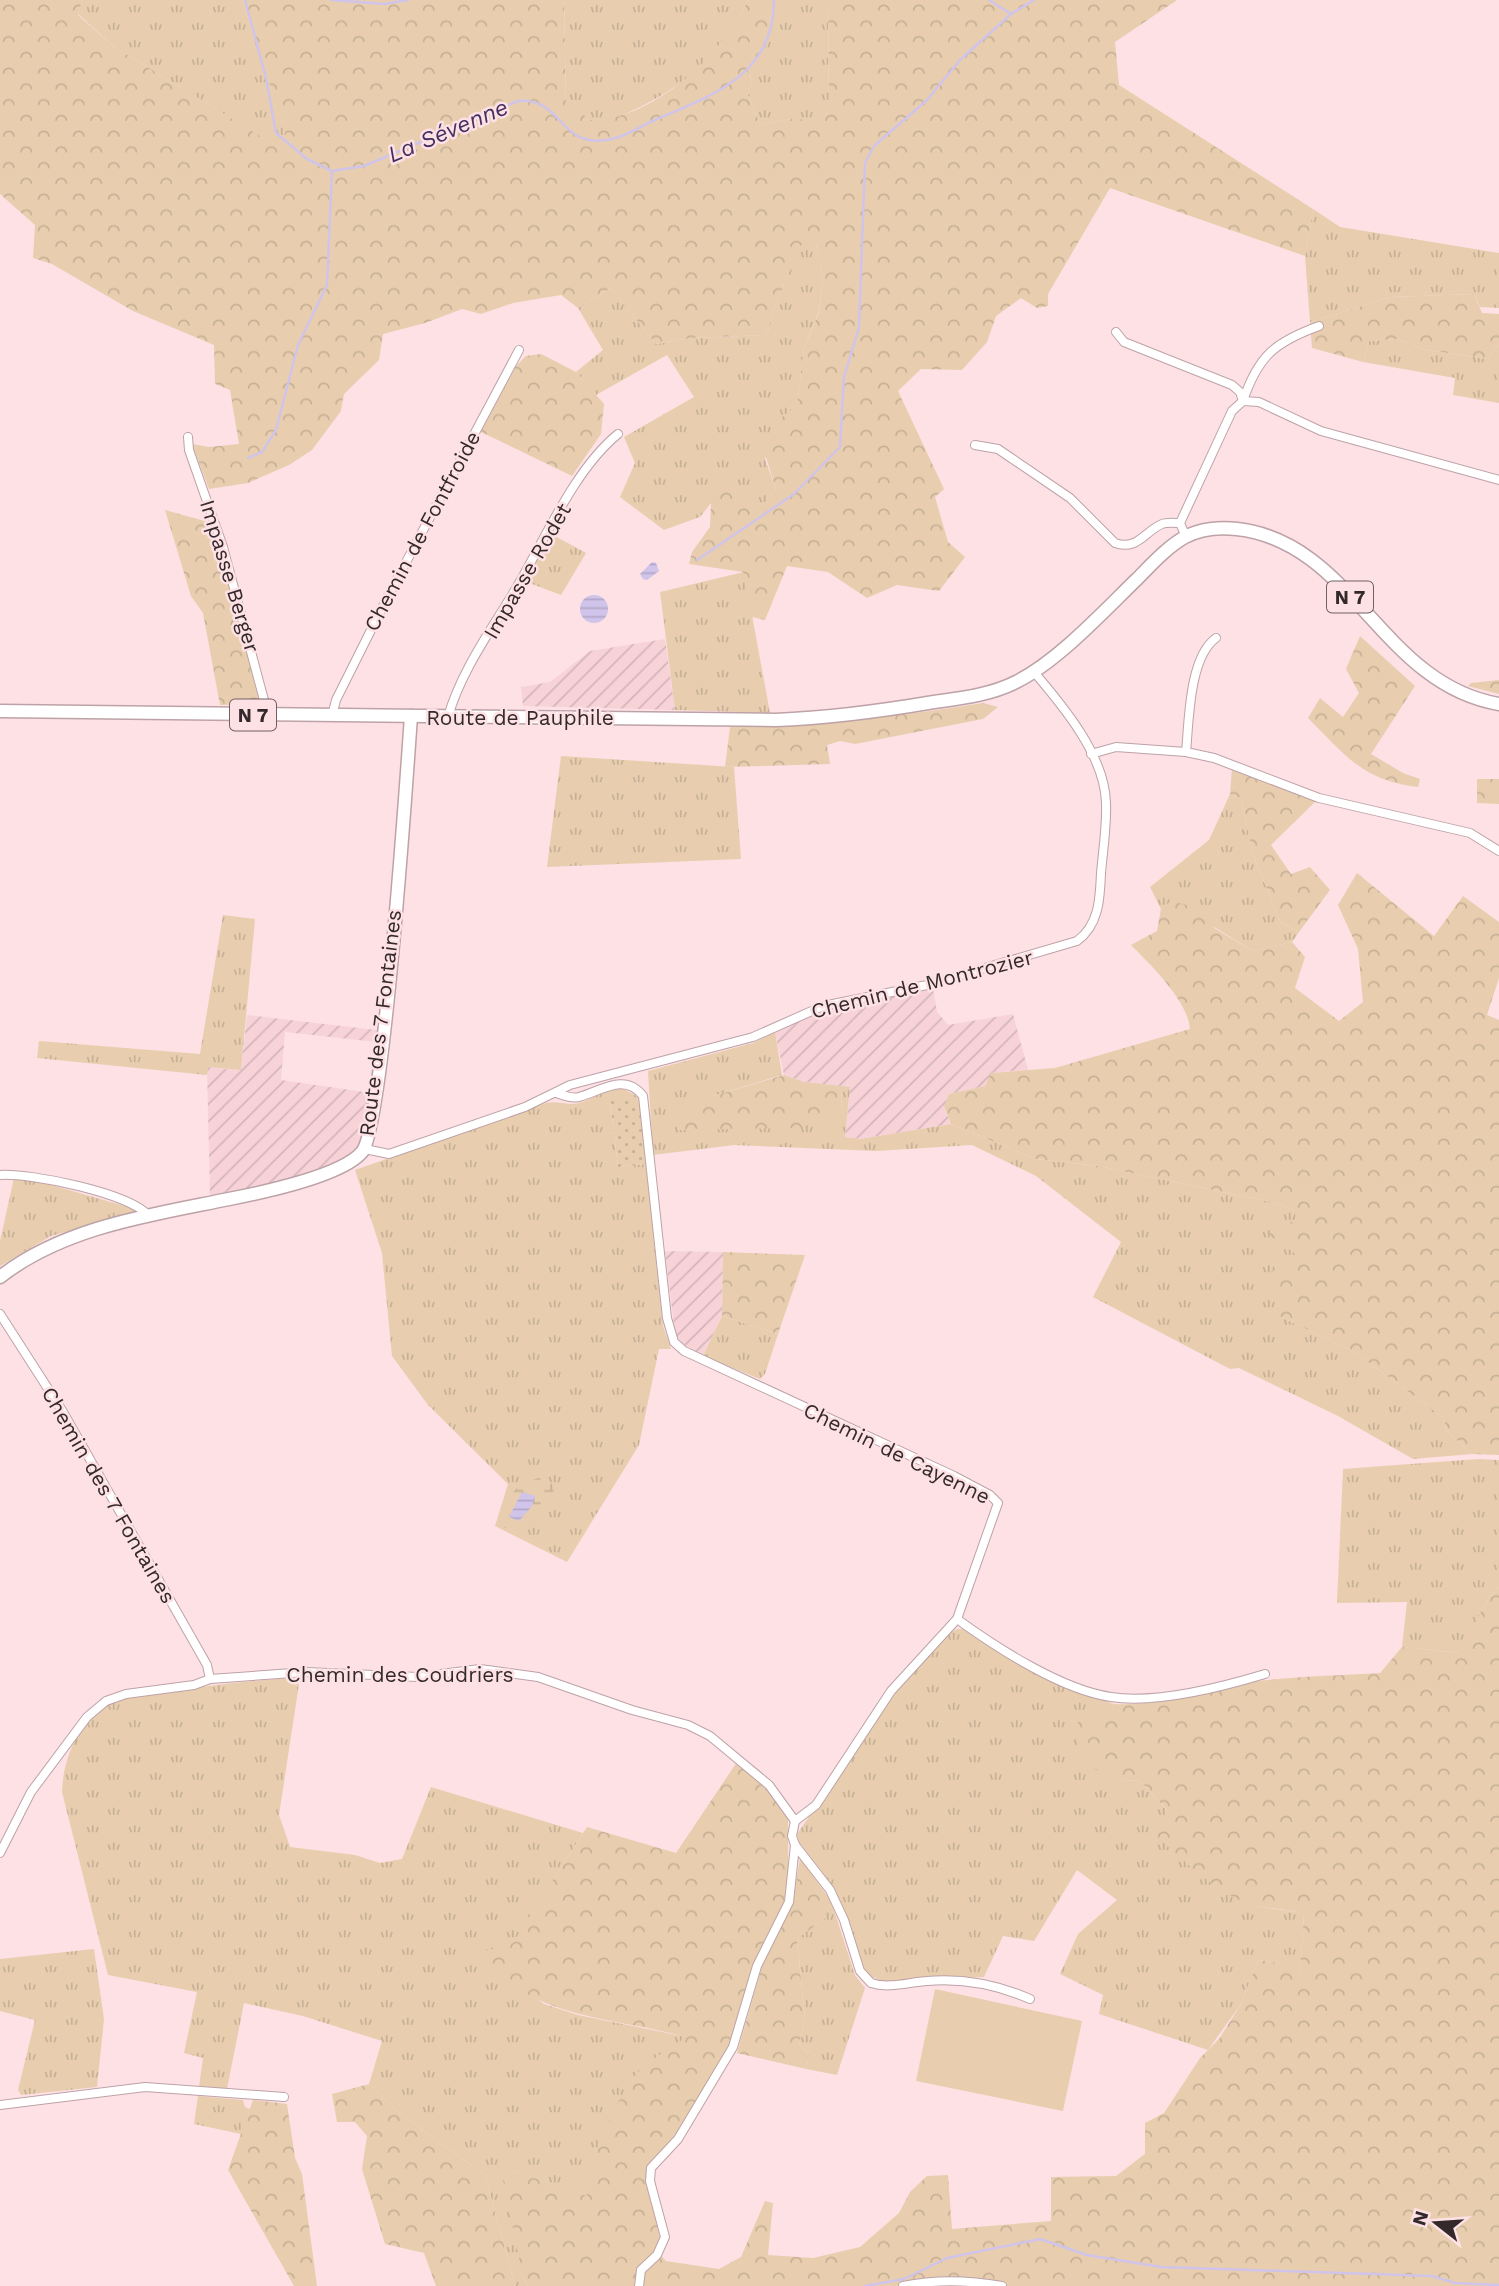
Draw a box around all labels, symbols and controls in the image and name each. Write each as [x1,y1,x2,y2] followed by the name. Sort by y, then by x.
[384,94,512,168] water label: La Sévenne
[359,427,485,635] street label: Chemin de Fontfroide
[195,497,265,656] street label: Impasse Berger
[478,499,576,643] street label: Impasse Rodet
[1327,582,1373,612] road number: N 7
[230,700,276,730] road number: N 7
[426,705,614,730] street label: Route de Pauphile
[354,908,406,1138] street label: Route des 7 Fontaines
[808,944,1036,1024] street label: Chemin de Montrozier
[37,1382,181,1608] street label: Chemin des 7 Fontaines
[800,1397,994,1509] street label: Chemin de Cayenne
[286,1662,514,1687] street label: Chemin des Coudriers
[1401,2188,1471,2258] north arrow
[1407,2208,1433,2228] text: N

